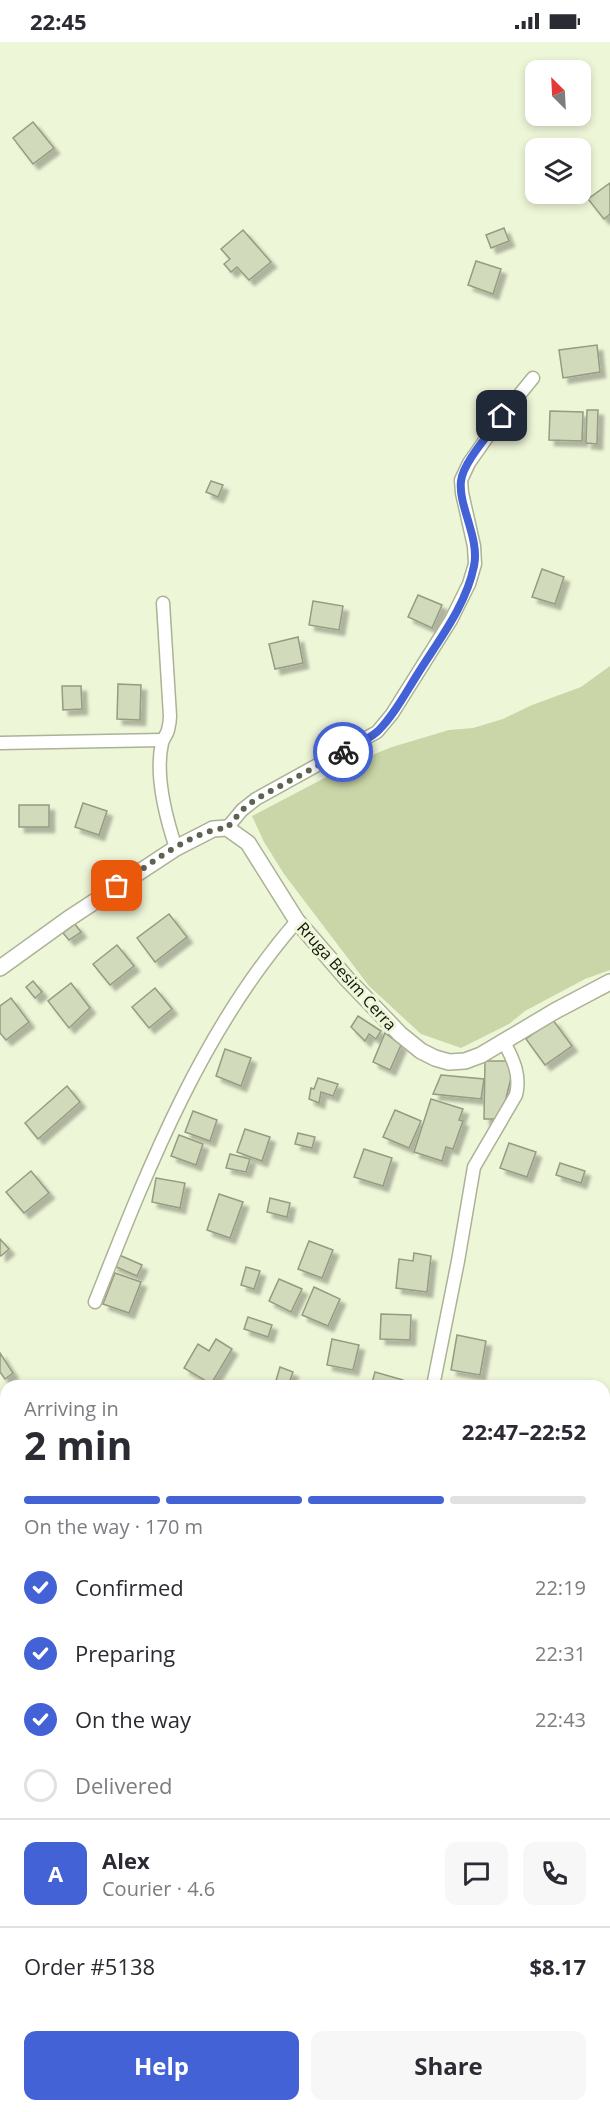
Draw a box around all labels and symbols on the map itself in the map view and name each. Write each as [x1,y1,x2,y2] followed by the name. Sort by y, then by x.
[525,60,591,126] north arrow
[476,390,527,441] pin
[313,722,373,782] courier
[91,860,142,911] pin
[292,917,402,1035] street label: Rruga Besim Cerra

